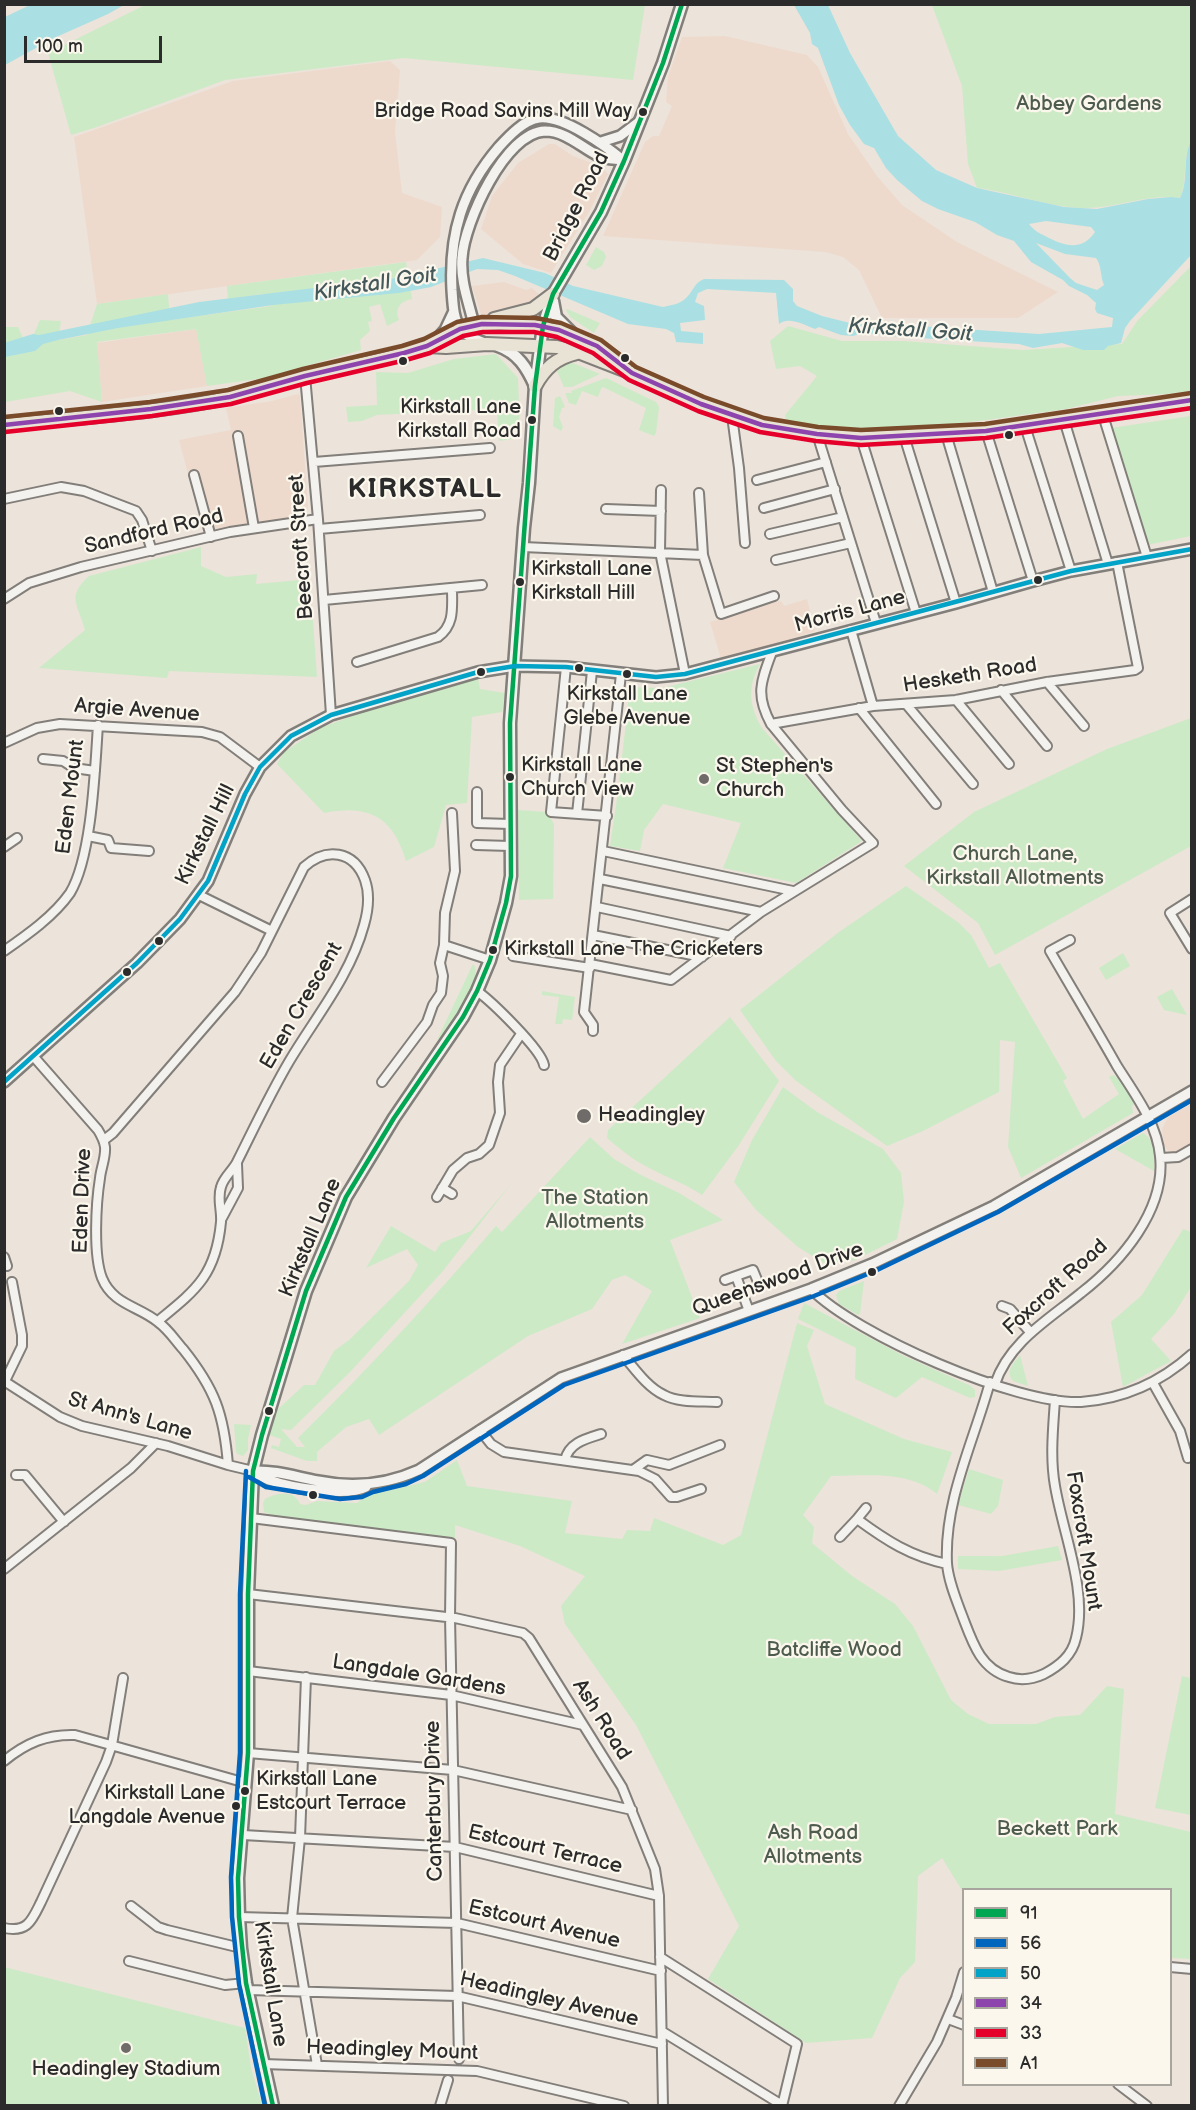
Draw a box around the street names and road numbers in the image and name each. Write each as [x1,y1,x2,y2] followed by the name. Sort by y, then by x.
[539,148,615,266] street label: Bridge Road
[284,473,320,621] street label: Beecroft Street
[82,504,226,560] street label: Sandford Road
[792,585,908,639] street label: Morris Lane
[901,653,1039,699] street label: Hesketh Road
[73,694,201,728] street label: Argie Avenue
[51,738,91,856] street label: Eden Mount
[171,780,241,890] street label: Kirkstall Hill
[255,938,349,1074] street label: Eden Crescent
[69,1148,97,1254] street label: Eden Drive
[275,1175,347,1301] street label: Kirkstall Lane
[999,1235,1113,1341] street label: Foxcroft Road
[689,1237,867,1323] street label: Queenswood Drive
[65,1387,195,1447] street label: St Ann's Lane
[1060,1469,1106,1613] street label: Foxcroft Mount
[330,1650,508,1702] street label: Langdale Gardens
[566,1675,636,1765] street label: Ash Road
[421,1720,449,1882] street label: Canterbury Drive
[465,1820,625,1880] street label: Estcourt Terrace
[466,1895,622,1955] street label: Estcourt Avenue
[248,1919,292,2049] street label: Kirkstall Lane
[457,1967,641,2033] street label: Headingley Avenue
[305,2035,479,2067] street label: Headingley Mount

